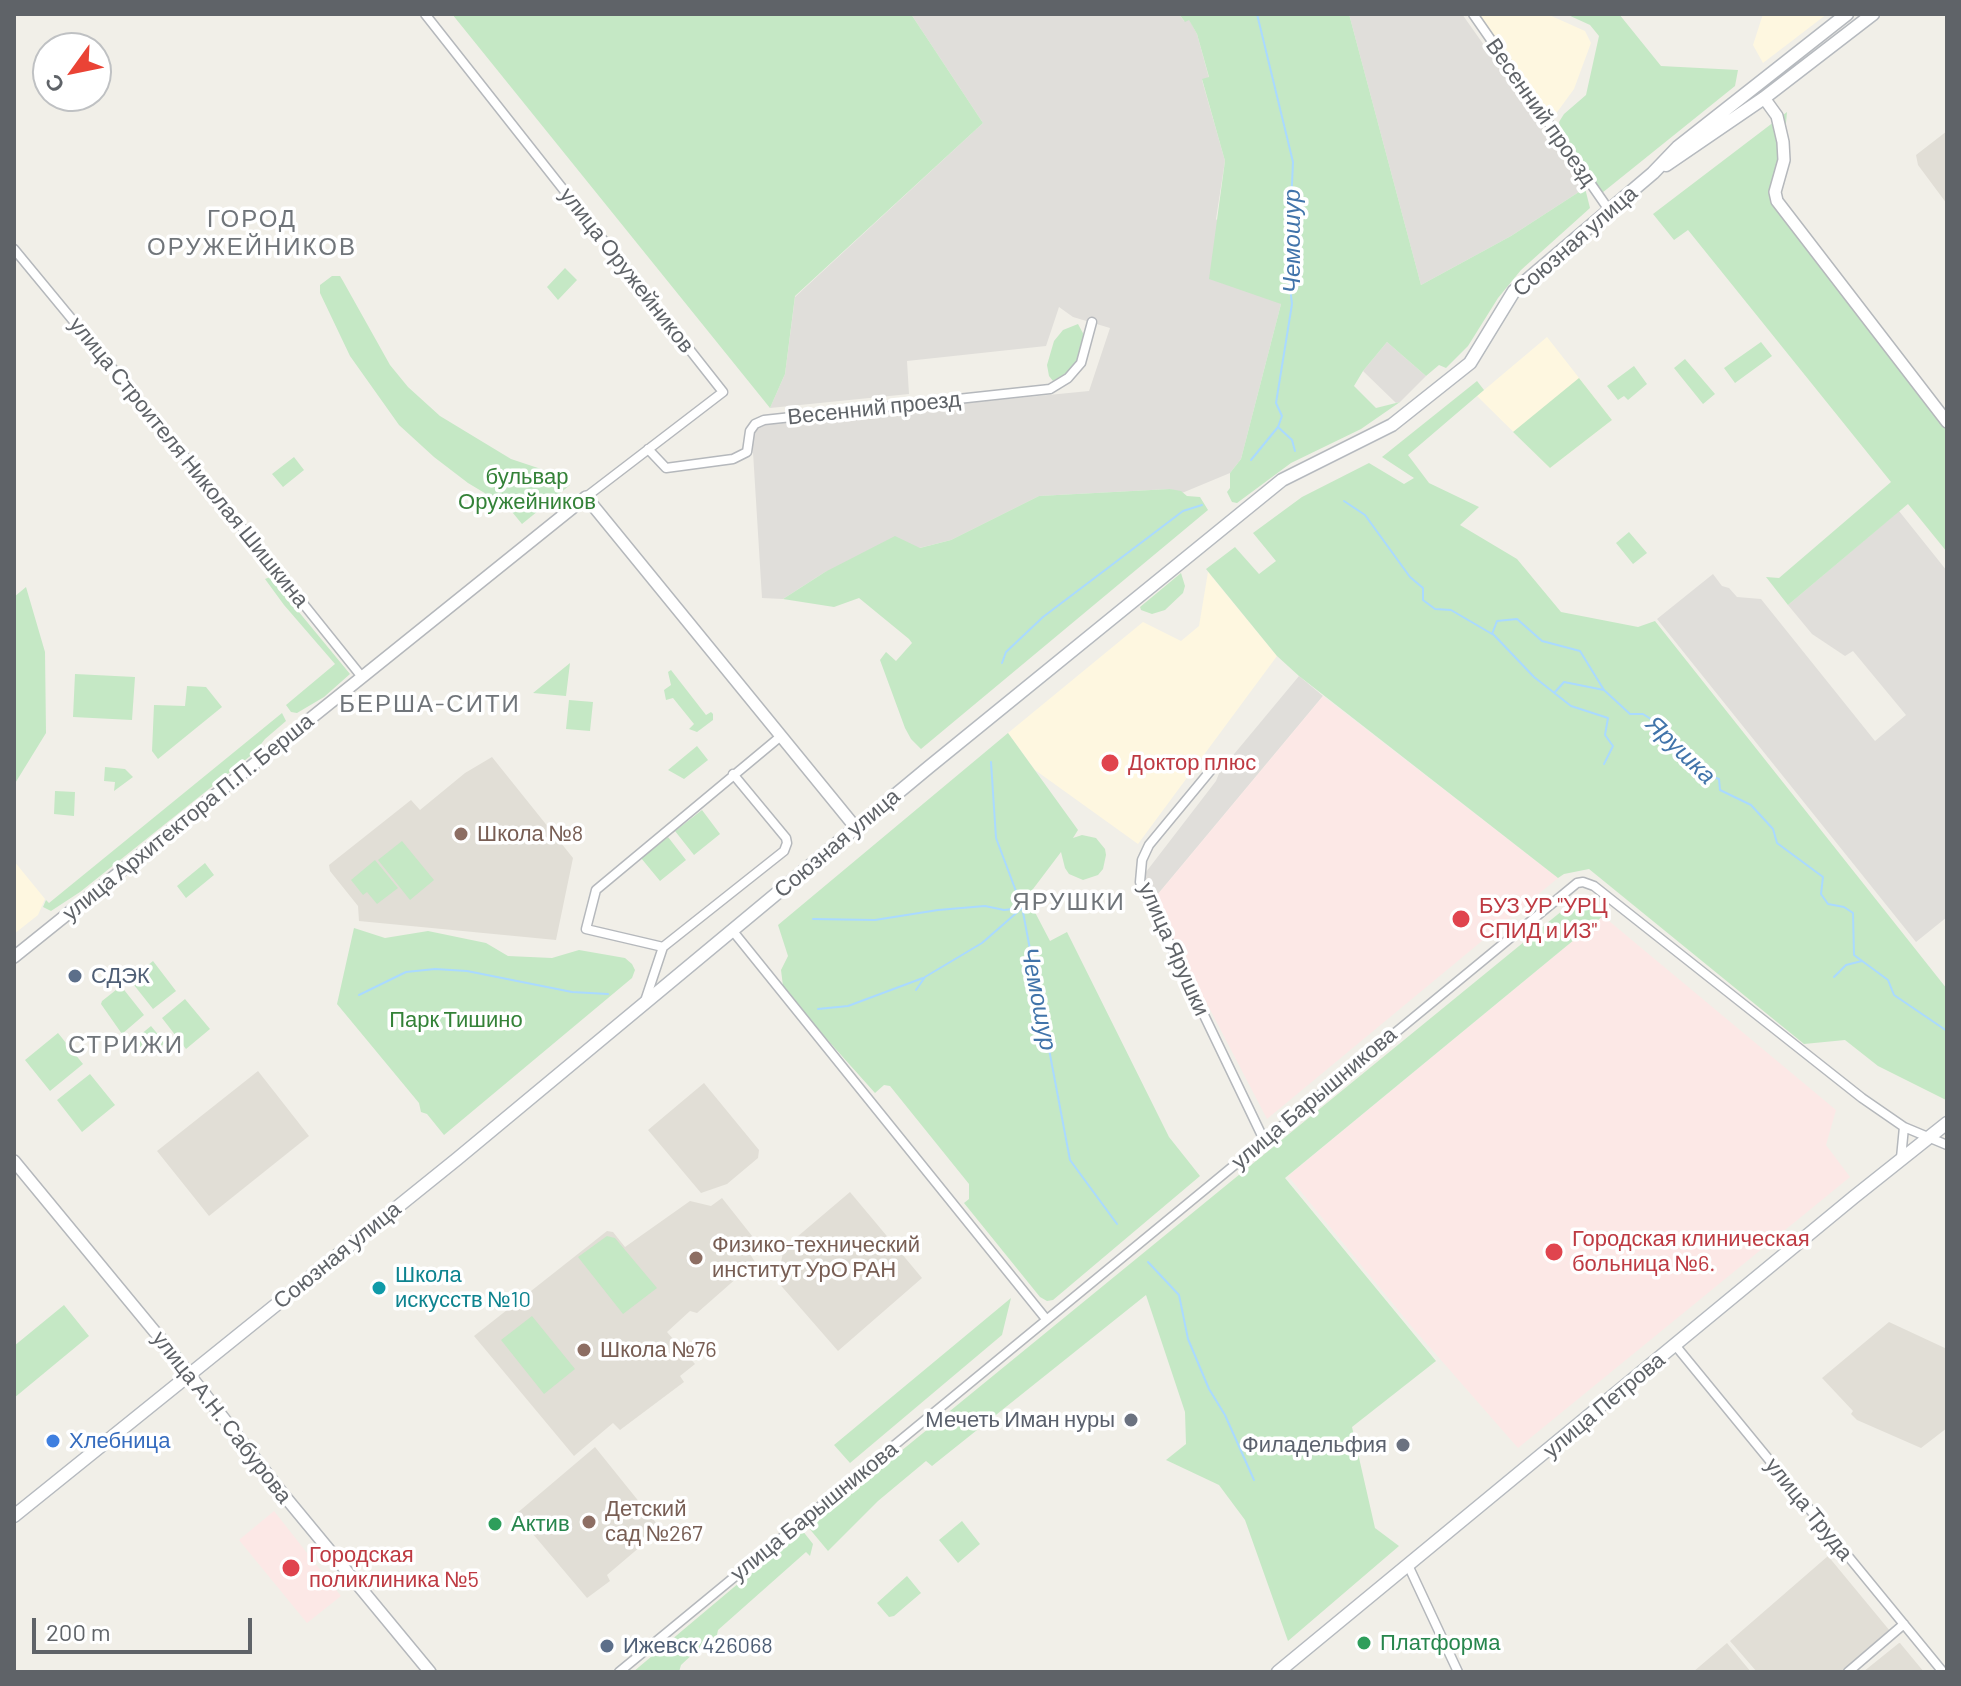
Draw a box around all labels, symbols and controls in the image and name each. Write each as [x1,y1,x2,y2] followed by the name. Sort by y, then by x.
[32,32,112,112] north arrow
[1480,33,1602,191] street label: Весенний проезд
[38,70,69,98] text: С
[1508,180,1642,302] street label: Союзная улица
[554,182,700,358] street label: улица Оружейников
[1278,189,1306,293] water label: Чемошур
[147,205,357,261] district label: ГОРОД ОРУЖЕЙНИКОВ
[64,312,314,612] street label: улица Строителя Николая Шишкина
[786,386,962,430] street label: Весенний проезд
[458,464,596,516] park label: бульвар Оружейников
[339,690,521,718] district label: БЕРША-СИТИ
[57,708,319,926] street label: улица Архитектора П.П. Берша
[1640,710,1722,790] water label: Ярушка
[1128,750,1256,776] place label: Доктор плюс
[1099,752,1121,774] marker: Доктор плюс
[769,783,905,903] street label: Союзная улица
[477,821,583,847] place label: Школа №8
[452,825,470,843] marker: Школа №8
[1133,878,1215,1020] street label: улица Ярушки
[1012,888,1126,916] district label: ЯРУШКИ
[1479,893,1608,944] place label: БУЗ УР "УРЦ СПИД и ИЗ"
[1450,908,1472,930] marker: БУЗ УР "УРЦ СПИД и ИЗ"
[1015,945,1063,1053] water label: Чемошур
[91,963,150,989] place label: СДЭК
[66,967,84,985] marker: СДЭК
[389,1007,523,1033] park label: Парк Тишино
[1226,1021,1402,1175] street label: улица Барышникова
[68,1031,184,1059] district label: СТРИЖИ
[268,1196,406,1314] street label: Союзная улица
[1572,1226,1810,1278] place label: Городская клиническая больница №6.
[712,1232,920,1284] place label: Физико-технический институт УрО РАН
[1543,1241,1565,1263] marker: Городская клиническая больница №6.
[687,1249,705,1267] marker: Физико-технический институт УрО РАН
[395,1262,531,1314] place label: Школа искусств №10
[370,1279,388,1297] marker: Школа искусств №10
[147,1326,297,1508] street label: улица А.Н. Сабурова
[600,1337,717,1363] place label: Школа №76
[575,1341,593,1359] marker: Школа №76
[1538,1347,1670,1463] street label: улица Петрова
[925,1407,1115,1433] place label: Мечеть Иман нуры
[1122,1411,1140,1429] marker: Мечеть Иман нуры
[69,1428,170,1454] place label: Хлебница
[44,1432,62,1450] marker: Хлебница
[1242,1432,1387,1458] place label: Филадельфия
[725,1435,903,1587] street label: улица Барышникова
[1394,1436,1412,1454] marker: Филадельфия
[1760,1452,1858,1566] street label: улица Труда
[605,1496,703,1548] place label: Детский сад №267
[511,1511,570,1537] place label: Актив
[580,1513,598,1531] marker: Детский сад №267
[486,1515,504,1533] marker: Актив
[309,1542,479,1594] place label: Городская поликлиника №5
[280,1557,302,1579] marker: Городская поликлиника №5
[36,1602,256,1652] scale bar
[46,1617,111,1646] text: 200 m
[1380,1630,1500,1656] place label: Платформа
[623,1633,773,1659] place label: Ижевск 426068
[1355,1634,1373,1652] marker: Платформа
[598,1637,616,1655] marker: Ижевск 426068

